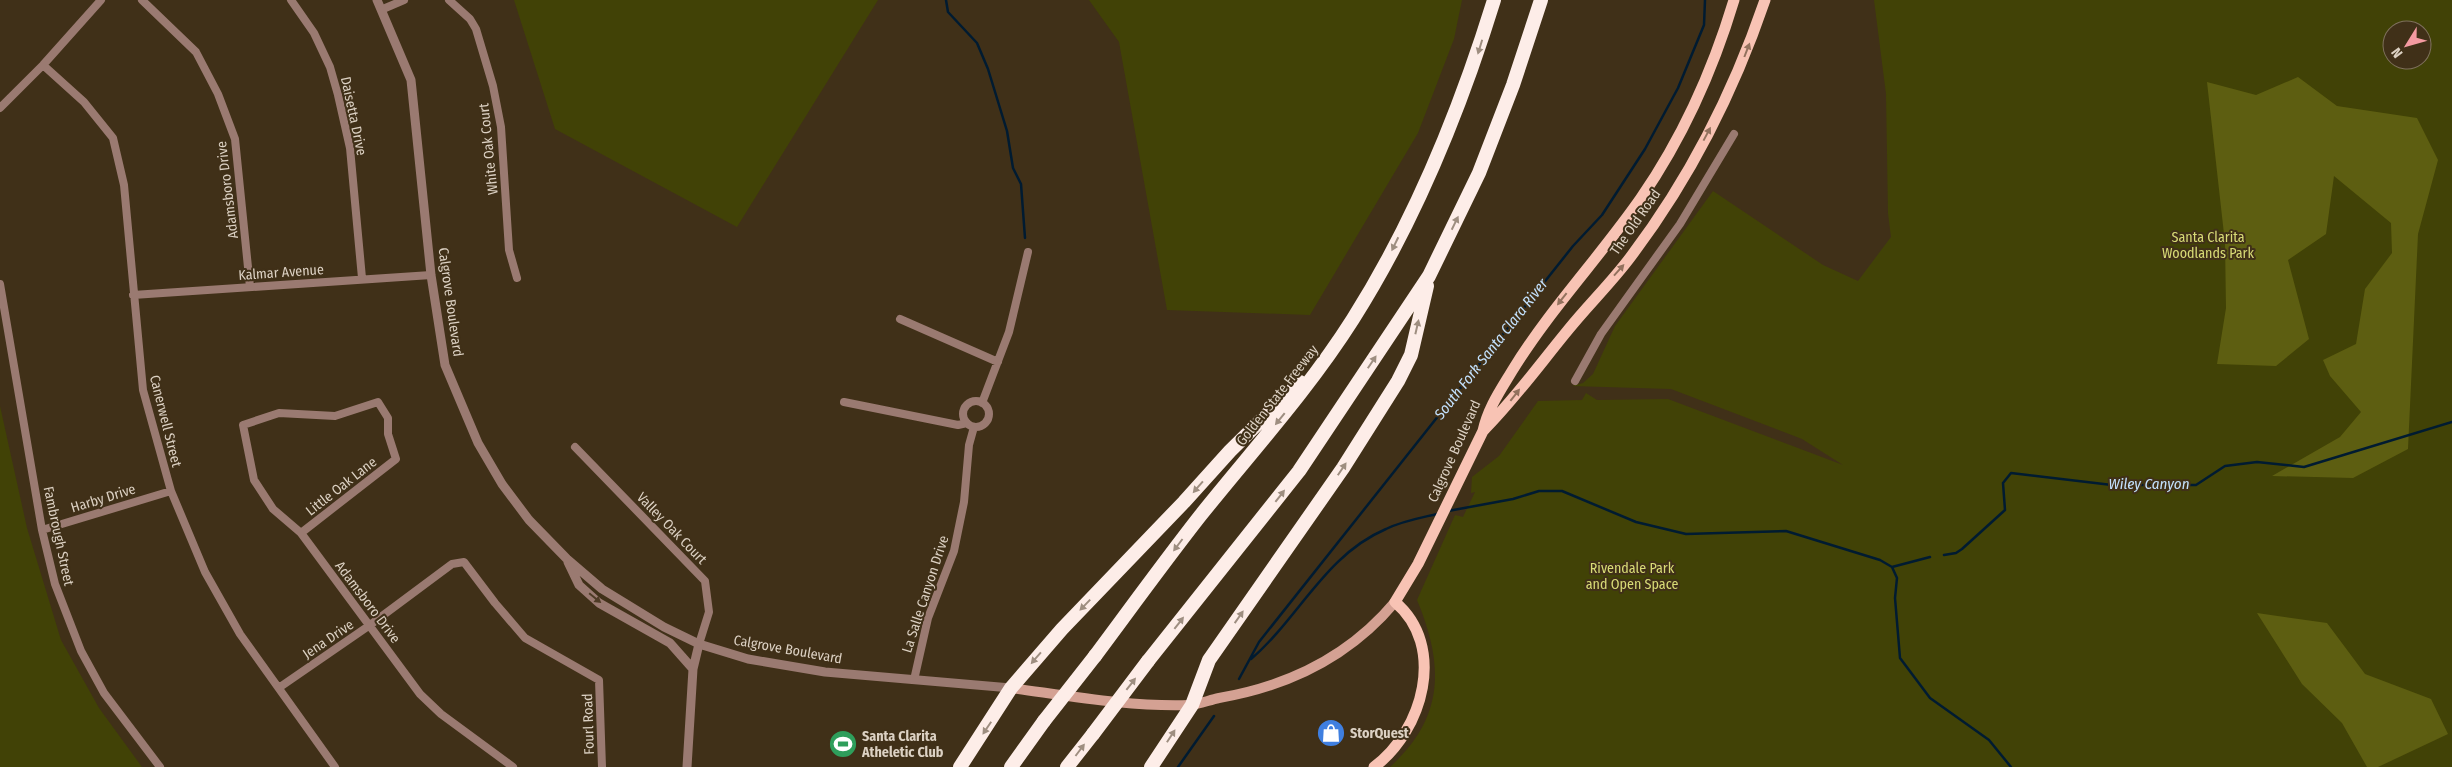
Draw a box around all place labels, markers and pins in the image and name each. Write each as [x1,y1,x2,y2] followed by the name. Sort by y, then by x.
[1316,718,1346,748] shop icon: StorQuest
[1350,725,1410,742] place label: StorQuest
[861,728,944,761] place label: Santa Clarita Atheletic Club
[828,729,858,759] sports icon: Santa Clarita Atheletic Club

